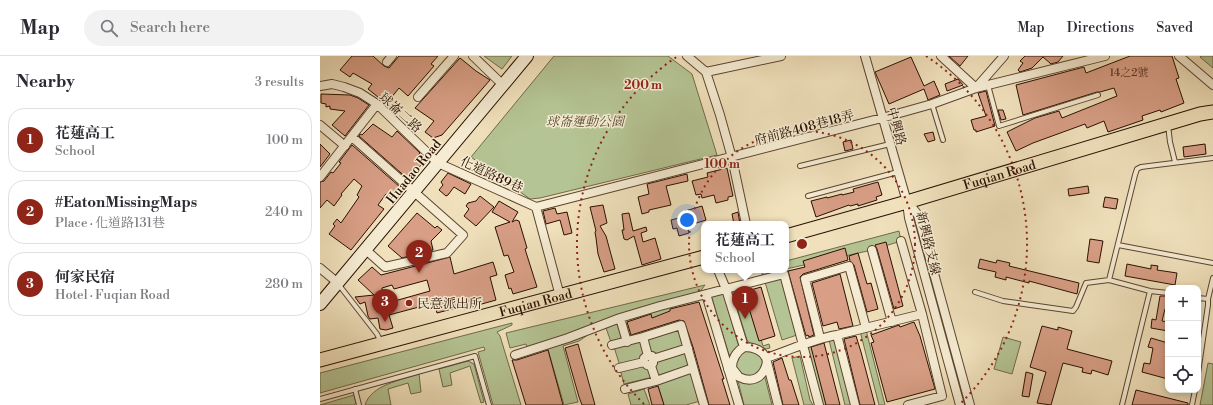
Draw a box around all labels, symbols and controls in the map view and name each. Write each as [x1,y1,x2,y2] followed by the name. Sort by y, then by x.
[84,10,364,46] search box
[20,16,60,40] text: Map
[98,17,120,39] icon: search
[130,18,210,37] text: Search here
[1017,19,1045,37] text: Map
[1067,19,1134,37] text: Directions
[1156,19,1193,37] text: Saved
[1109,66,1149,80] house number: 14之2號
[16,71,75,93] text: Nearby
[255,74,304,90] text: 3 results
[624,78,662,93] text: 200 m
[376,89,425,136] street label: 球崙二路
[883,105,909,147] street label: 中興路
[753,107,856,149] street label: 府前路408巷18弄
[546,114,626,130] park label: 球崙運動公園
[55,124,115,143] text: 花蓮高工
[27,132,33,148] text: 1
[267,132,303,148] text: 100 m
[383,136,445,207] street label: Huadao Road
[55,143,95,159] text: School
[457,153,526,196] street label: 化道路89巷
[704,157,740,172] text: 100 m
[961,157,1038,194] street label: Fuqian Road
[55,193,197,212] text: #EatonMissingMaps
[26,204,34,220] text: 2
[265,204,303,220] text: 240 m
[677,210,697,230] your location
[912,210,944,277] street label: 新興路支線
[55,215,165,231] text: Place · 化道路131巷
[701,221,789,273] popup
[715,231,775,250] text: 花蓮高工
[795,237,809,251] centre of rings
[406,240,432,273] pin: 2
[715,250,755,266] text: School
[55,268,115,287] text: 何家民宿
[26,276,34,292] text: 3
[265,276,303,292] text: 280 m
[1165,285,1201,393] map controls
[1165,285,1201,321] button: +
[497,286,574,321] street label: Fuqian Road
[732,286,758,319] pin: 1
[55,287,170,303] text: Hotel · Fuqian Road
[372,289,398,322] pin: 3
[417,296,482,312] place label: 民意派出所
[404,298,414,308] marker: 民意派出所
[1165,321,1201,357] button: −
[1165,357,1201,393] button: locate

